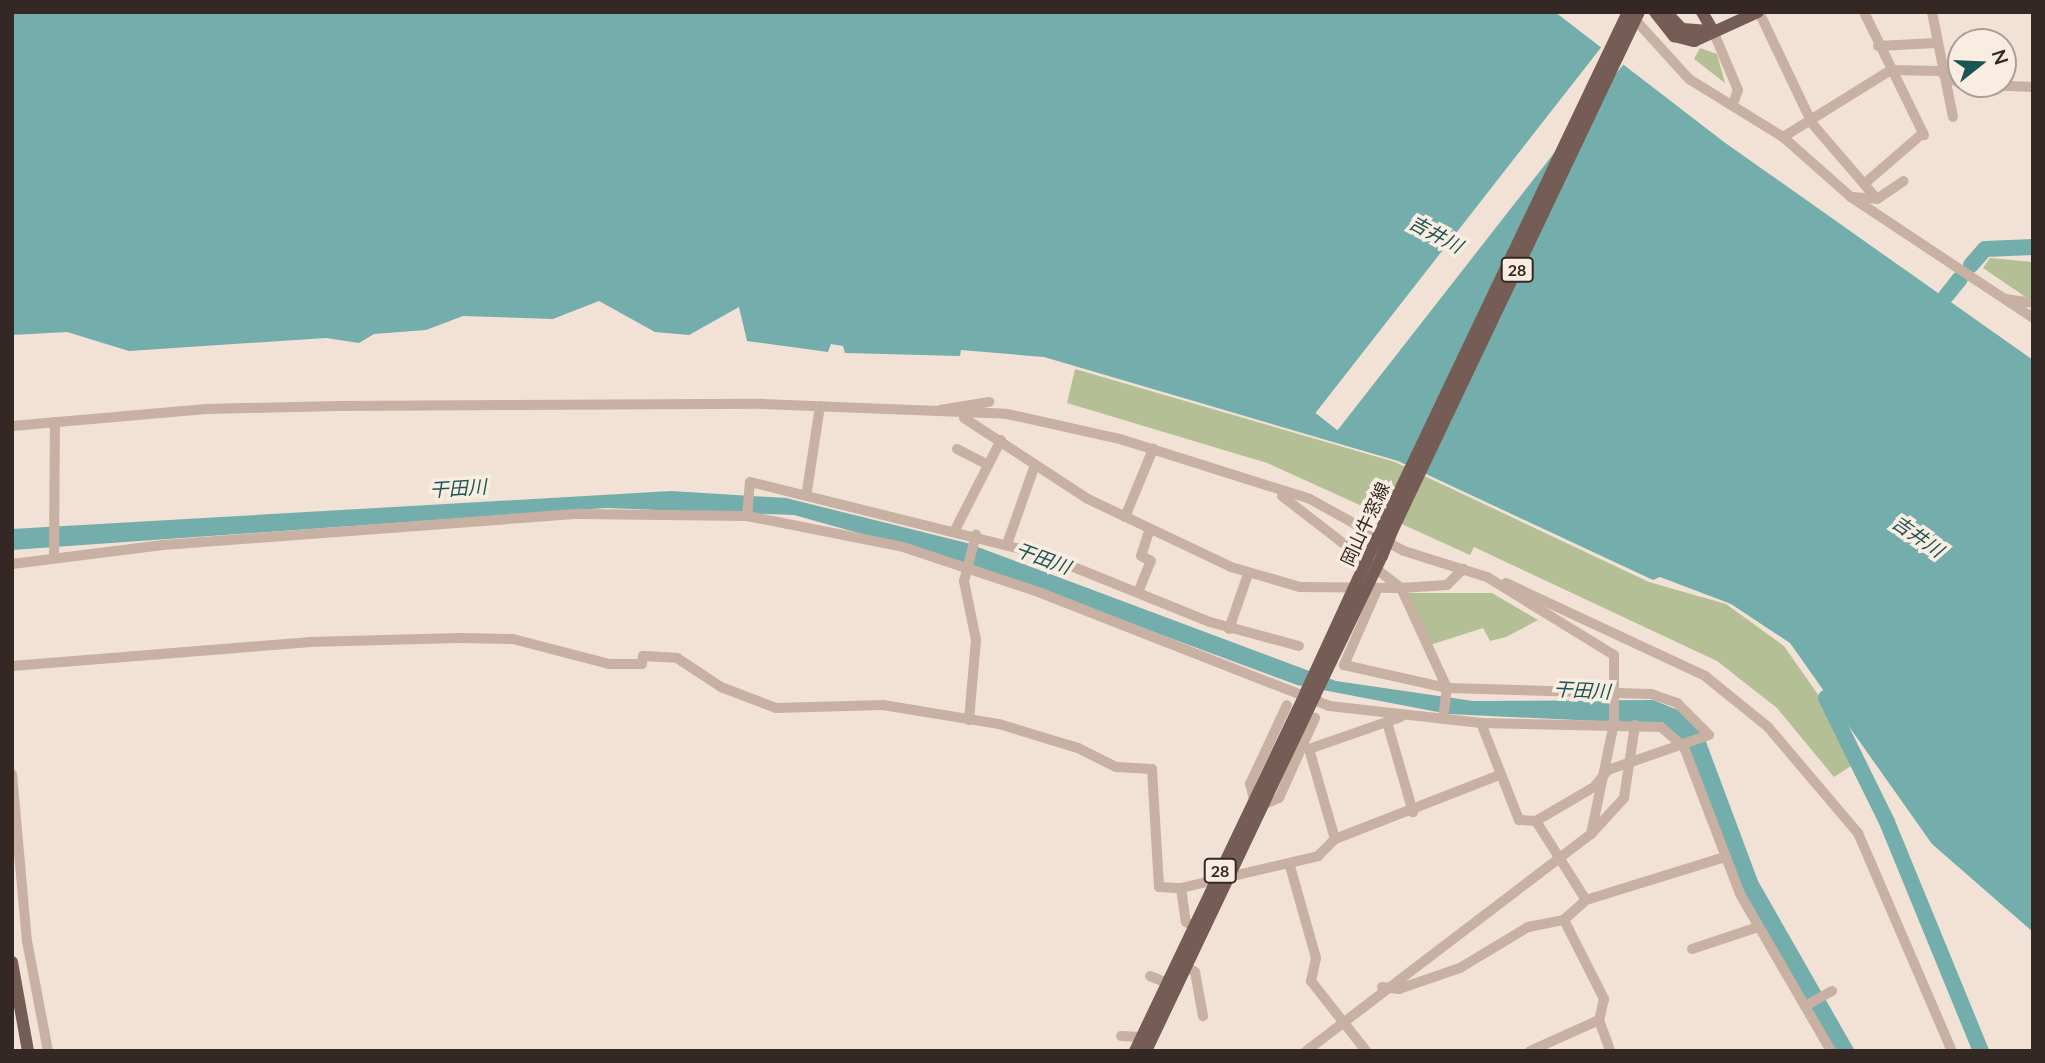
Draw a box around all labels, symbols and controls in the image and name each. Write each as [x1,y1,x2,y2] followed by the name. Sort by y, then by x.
[1947,28,2017,98] north arrow
[1987,46,2014,67] text: N
[1405,211,1467,257] water label: 吉井川
[1500,258,1534,282] road number: 28
[429,475,487,501] water label: 干田川
[1336,479,1394,569] street label: 岡山牛窓線
[1888,510,1948,562] water label: 吉井川
[1012,538,1074,578] water label: 干田川
[1553,677,1611,703] water label: 干田川
[1202,858,1238,884] road number: 28

